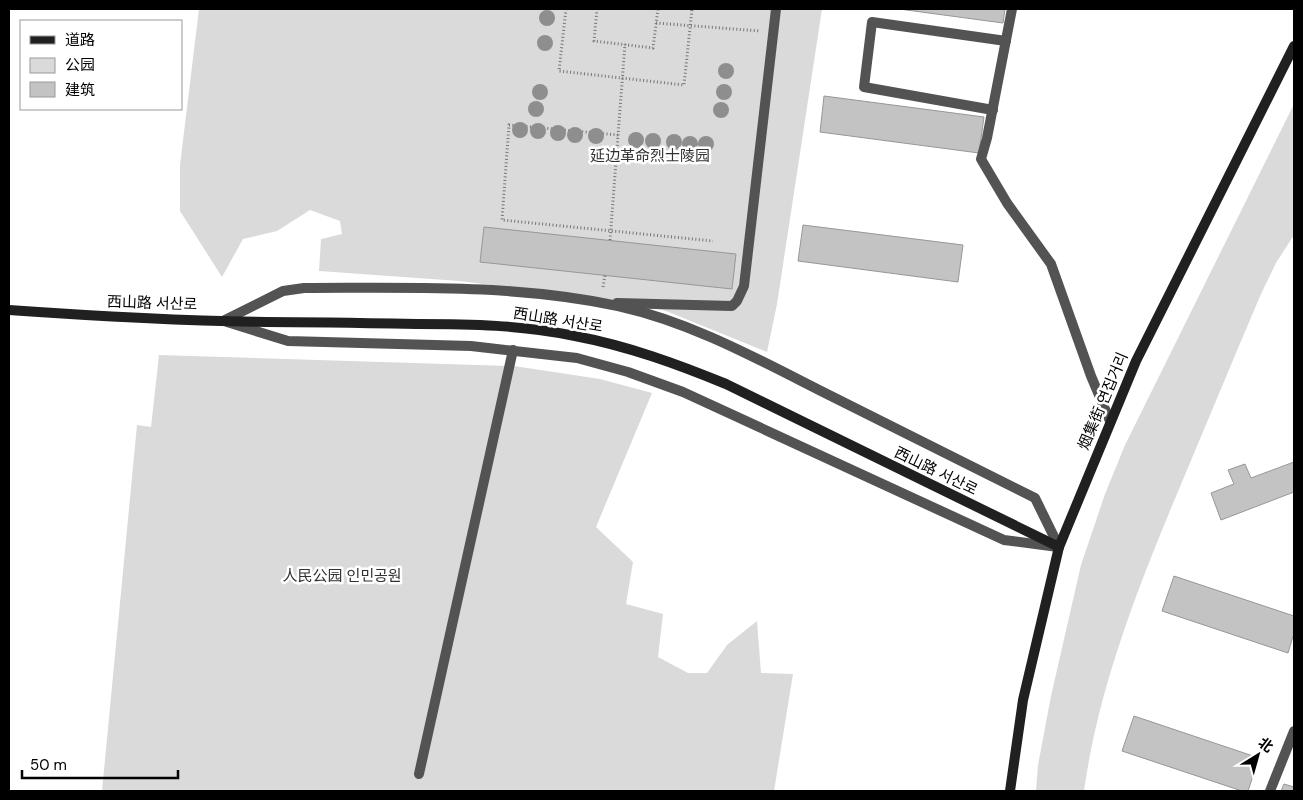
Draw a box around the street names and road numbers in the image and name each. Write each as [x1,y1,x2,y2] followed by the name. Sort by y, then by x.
[106,291,198,315] street label: 西山路 서산로
[512,303,604,337] street label: 西山路 서산로
[1073,349,1133,453] street label: 烟集街 연집거리
[891,442,981,500] street label: 西山路 서산로

